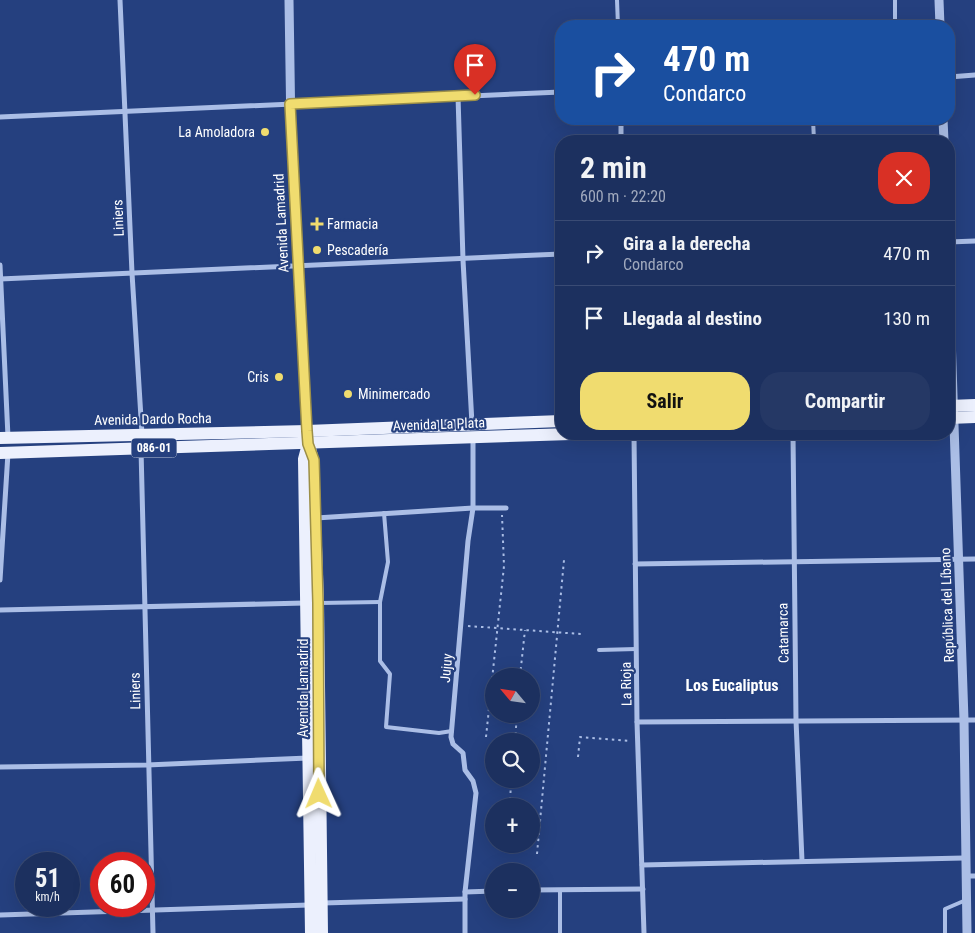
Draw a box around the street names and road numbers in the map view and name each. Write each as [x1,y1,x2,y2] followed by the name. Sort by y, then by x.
[270,173,292,273] street label: Avenida Lamadrid
[109,199,127,237] street label: Liniers
[94,410,212,428] street label: Avenida Dardo Rocha
[393,414,485,434] street label: Avenida La Plata
[132,438,176,458] road number: 086-01
[937,547,957,663] street label: República del Líbano
[774,603,792,663] street label: Catamarca
[295,638,311,738] street label: Avenida Lamadrid
[437,653,455,683] street label: Jujuy
[618,662,634,706] street label: La Rioja
[127,672,143,710] street label: Liniers

